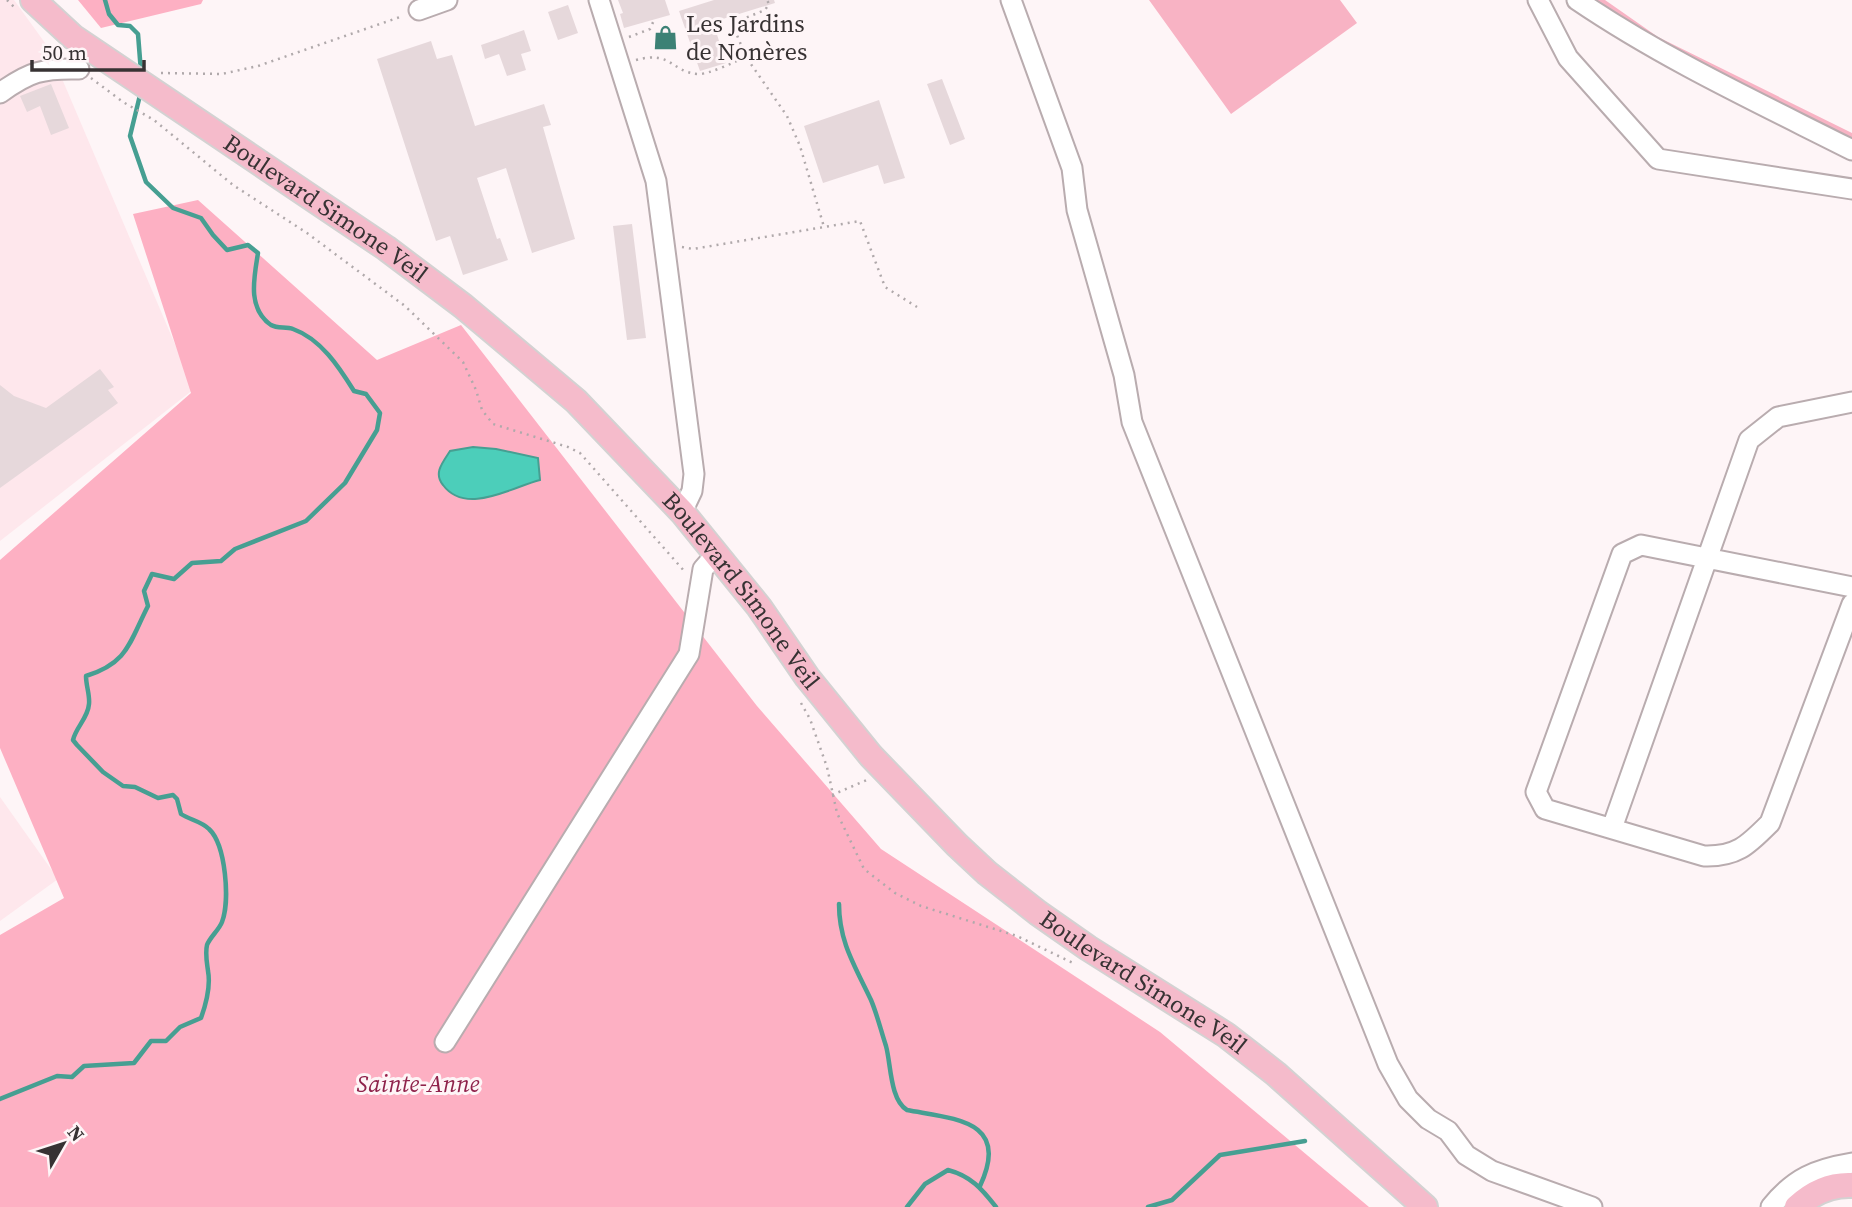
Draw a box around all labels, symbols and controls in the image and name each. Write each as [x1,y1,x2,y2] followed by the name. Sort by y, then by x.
[686,7,807,68] place label: Les Jardins de Nonères
[652,24,680,52] shop icon: Les Jardins de Nonères
[32,28,144,72] scale bar
[42,38,87,67] text: 50 m
[217,126,435,290] street label: Boulevard Simone Veil
[655,484,828,696] street label: Boulevard Simone Veil
[1033,902,1254,1061] street label: Boulevard Simone Veil
[356,1067,480,1100] park label: Sainte-Anne
[28,1109,98,1179] north arrow
[62,1120,91,1147] text: N

